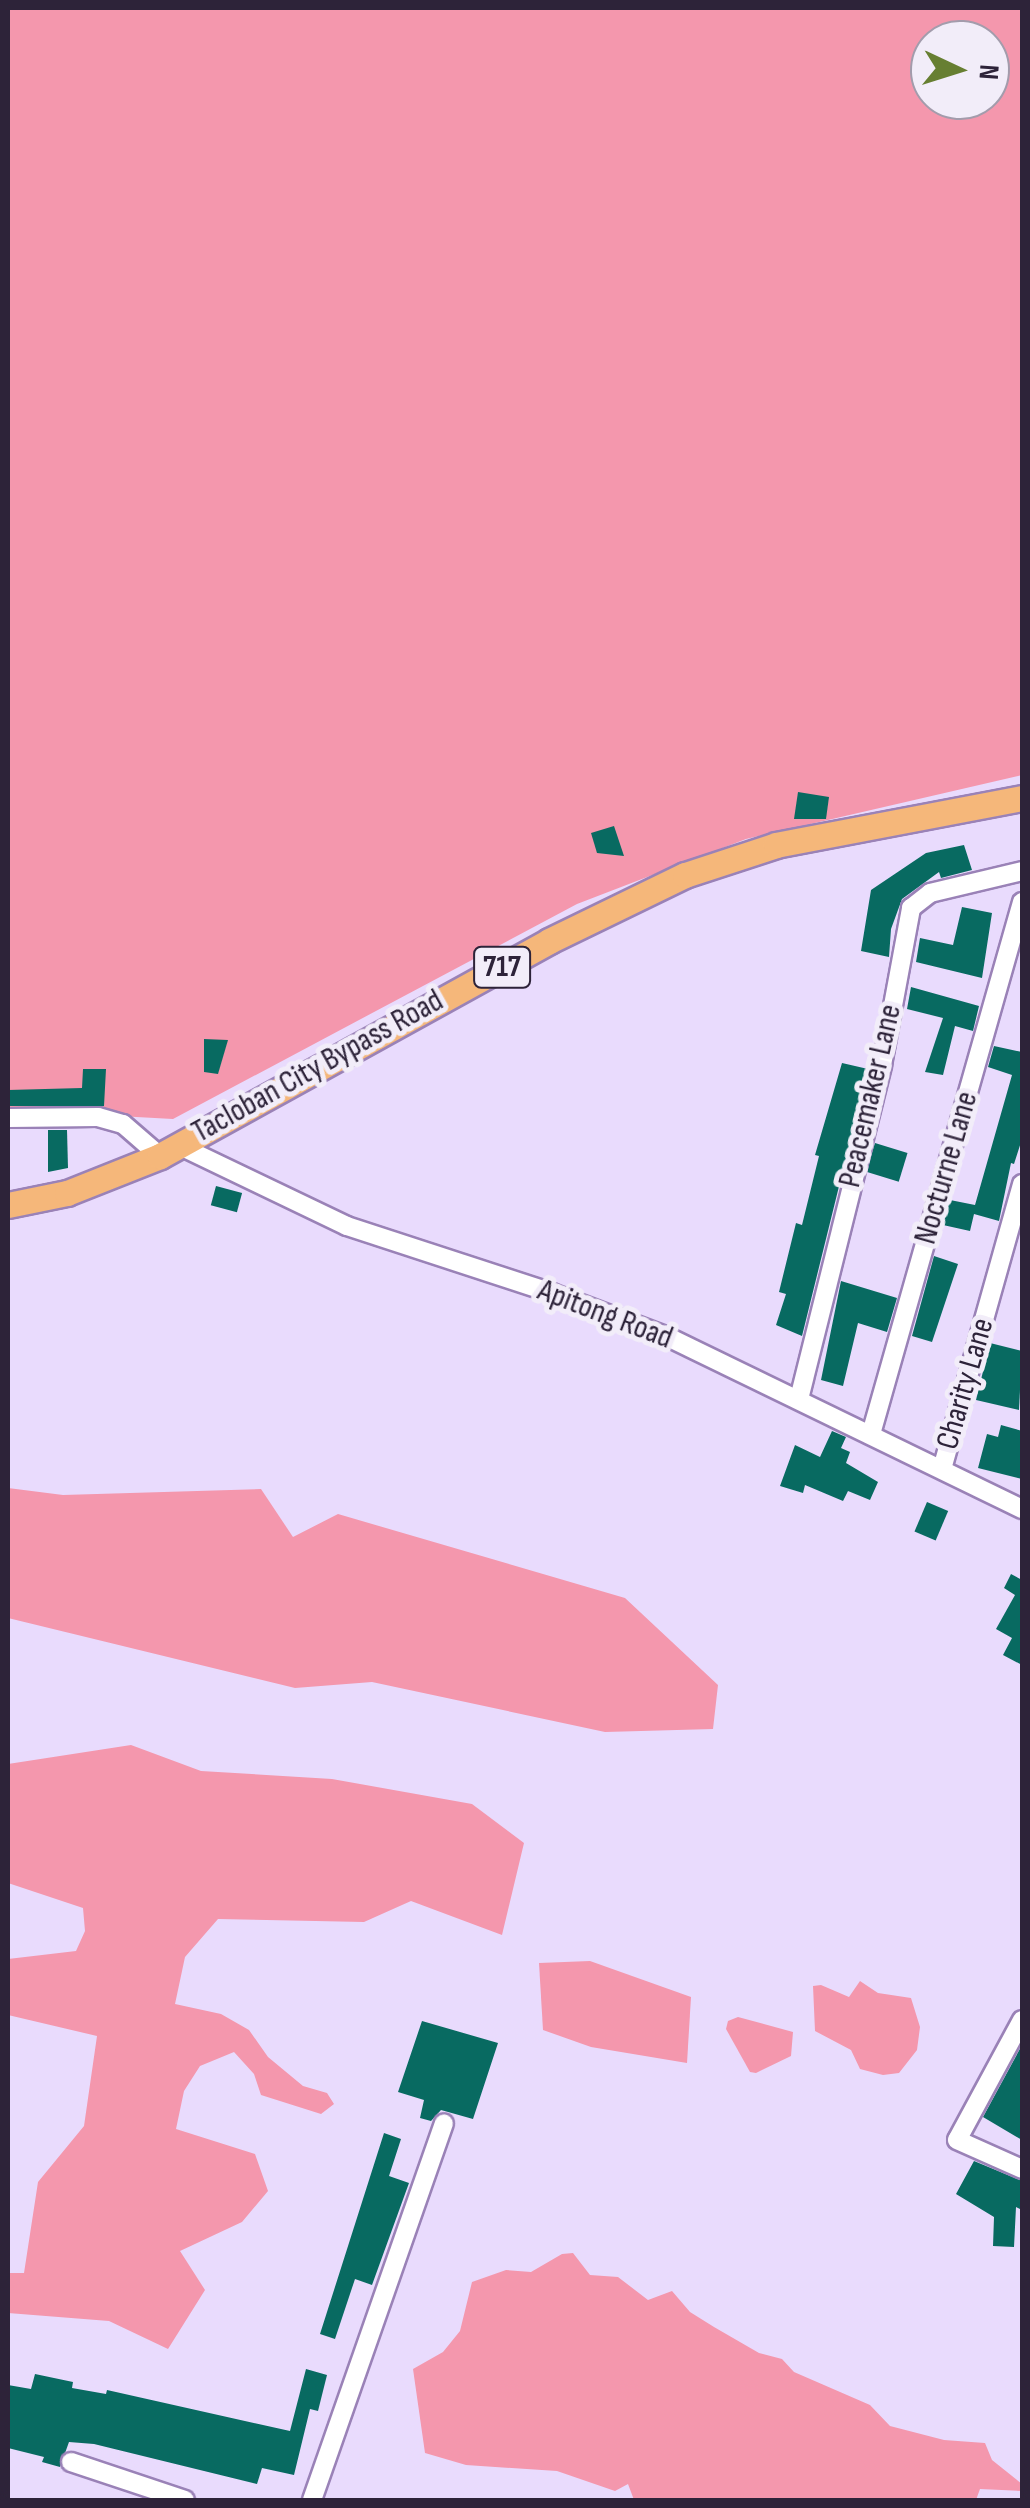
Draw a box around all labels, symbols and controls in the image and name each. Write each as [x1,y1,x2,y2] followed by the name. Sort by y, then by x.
[910,20,1010,120] north arrow
[971,63,1005,81] text: N
[472,942,532,992] road number: 717
[186,982,450,1152] street label: Tacloban City Bypass Road
[831,1001,911,1191] street label: Peacemaker Lane
[907,1087,987,1249] street label: Nocturne Lane
[532,1272,678,1358] street label: Apitong Road
[929,1314,1003,1454] street label: Charity Lane

